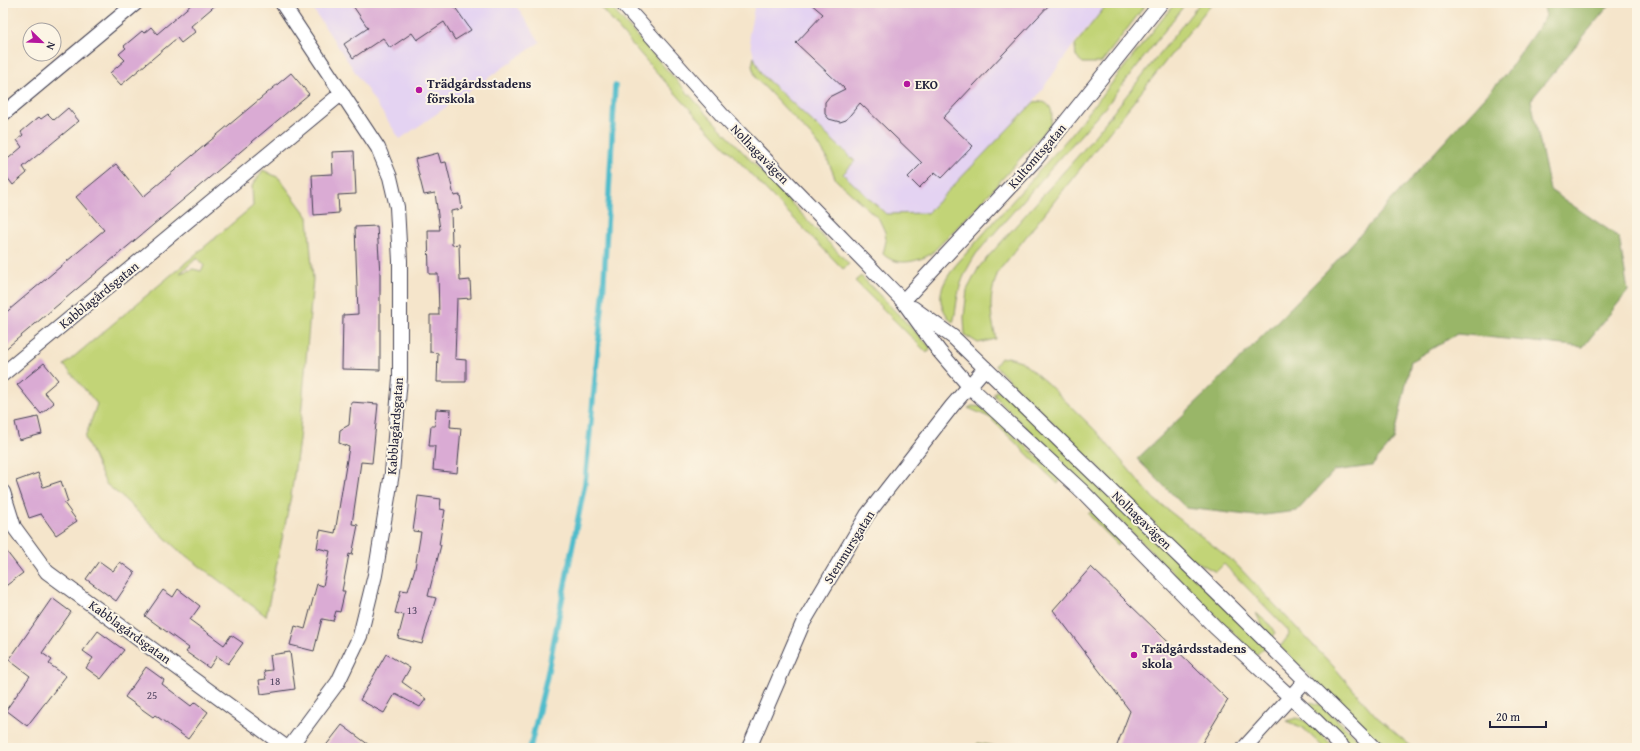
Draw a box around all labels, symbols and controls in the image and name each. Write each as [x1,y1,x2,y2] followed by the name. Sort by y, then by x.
[22,22,62,62] north arrow
[42,39,60,53] text: N
[427,74,532,108] place label: Trädgårdsstadens förskola
[915,75,938,94] place label: EKO
[902,79,912,89] marker: EKO
[414,85,424,95] marker: Trädgårdsstadens förskola
[1003,119,1071,193] street label: Kultomtsgatan
[726,120,794,189] street label: Nolhagavägen
[55,256,143,333] street label: Kabblagårdsgatan
[382,376,408,475] street label: Kabblagårdsgatan
[1108,486,1177,554] street label: Nolhagavägen
[819,506,879,587] street label: Stenmursgatan
[85,596,176,669] street label: Kabblagårdsgatan
[407,602,417,618] house number: 13
[1142,639,1247,673] place label: Trädgårdsstadens skola
[1129,650,1139,660] marker: Trädgårdsstadens skola
[270,673,280,689] house number: 18
[147,687,157,703] house number: 25
[1490,703,1546,729] scale bar
[1496,708,1520,725] text: 20 m

